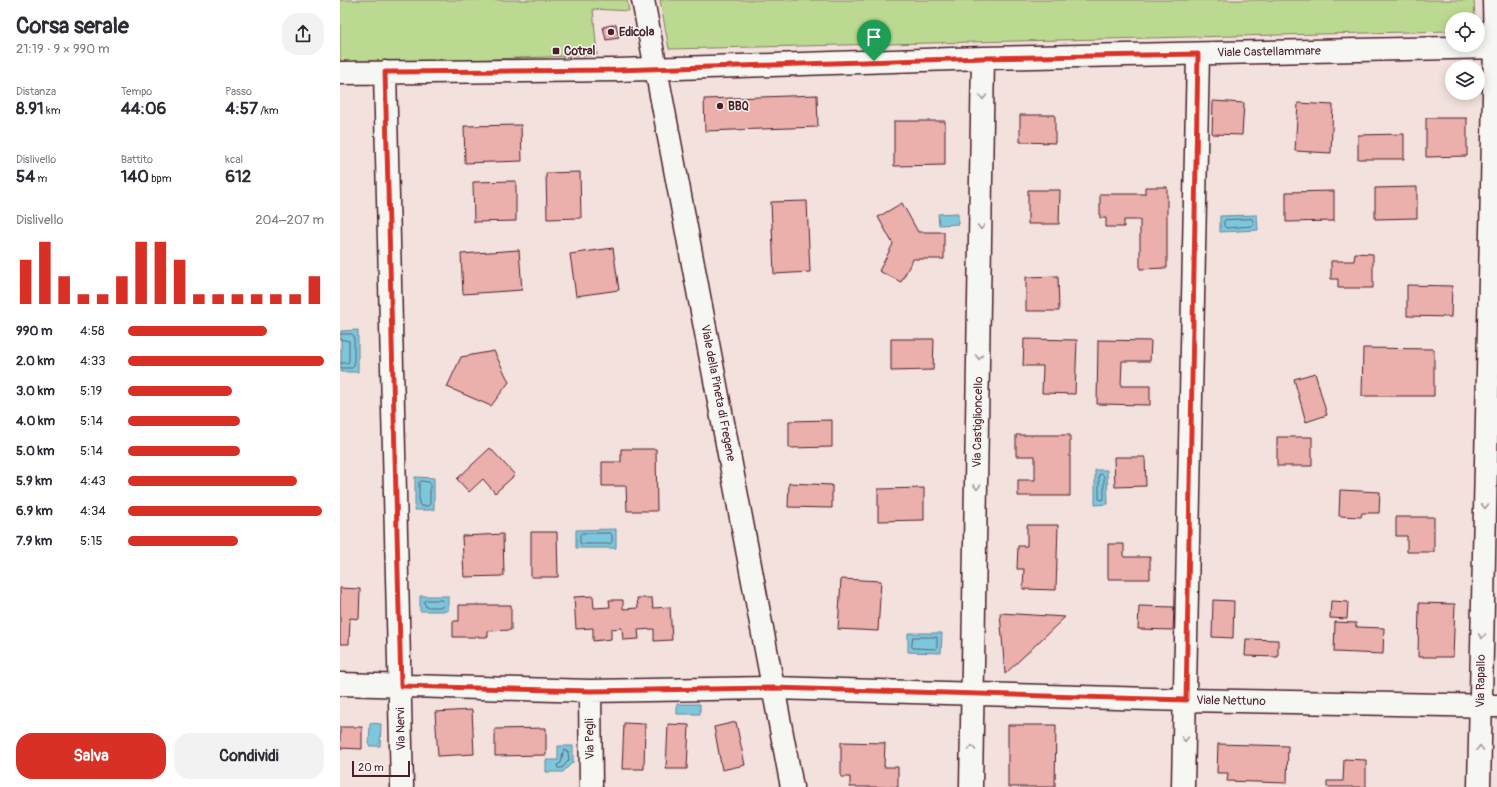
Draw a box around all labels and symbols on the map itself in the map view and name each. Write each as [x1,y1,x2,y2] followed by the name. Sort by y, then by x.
[857,20,891,61] pin
[619,25,655,40] place label: Edicola
[606,27,616,37] marker: Edicola
[564,44,596,59] place label: Cotral
[1217,44,1321,60] street label: Viale Castellammare
[551,46,561,56] marker: Cotral
[979,94,987,100] one-way arrow
[728,99,749,114] place label: BBQ
[715,101,725,111] marker: BBQ
[977,224,985,230] one-way arrow
[697,323,739,463] street label: Viale della Pineta di Fregene
[975,354,983,360] one-way arrow
[970,376,986,468] street label: Via Castiglioncello
[973,484,981,490] one-way arrow
[1480,503,1489,509] one-way arrow
[1478,633,1486,639] one-way arrow
[1473,654,1489,708] street label: Via Rapallo
[1196,693,1266,709] street label: Viale Nettuno
[393,707,409,751] street label: Via Nervi
[582,718,598,760] street label: Via Pegli
[1180,736,1189,742] one-way arrow
[968,745,976,751] one-way arrow
[1475,745,1484,751] one-way arrow
[352,759,410,778] scale bar

